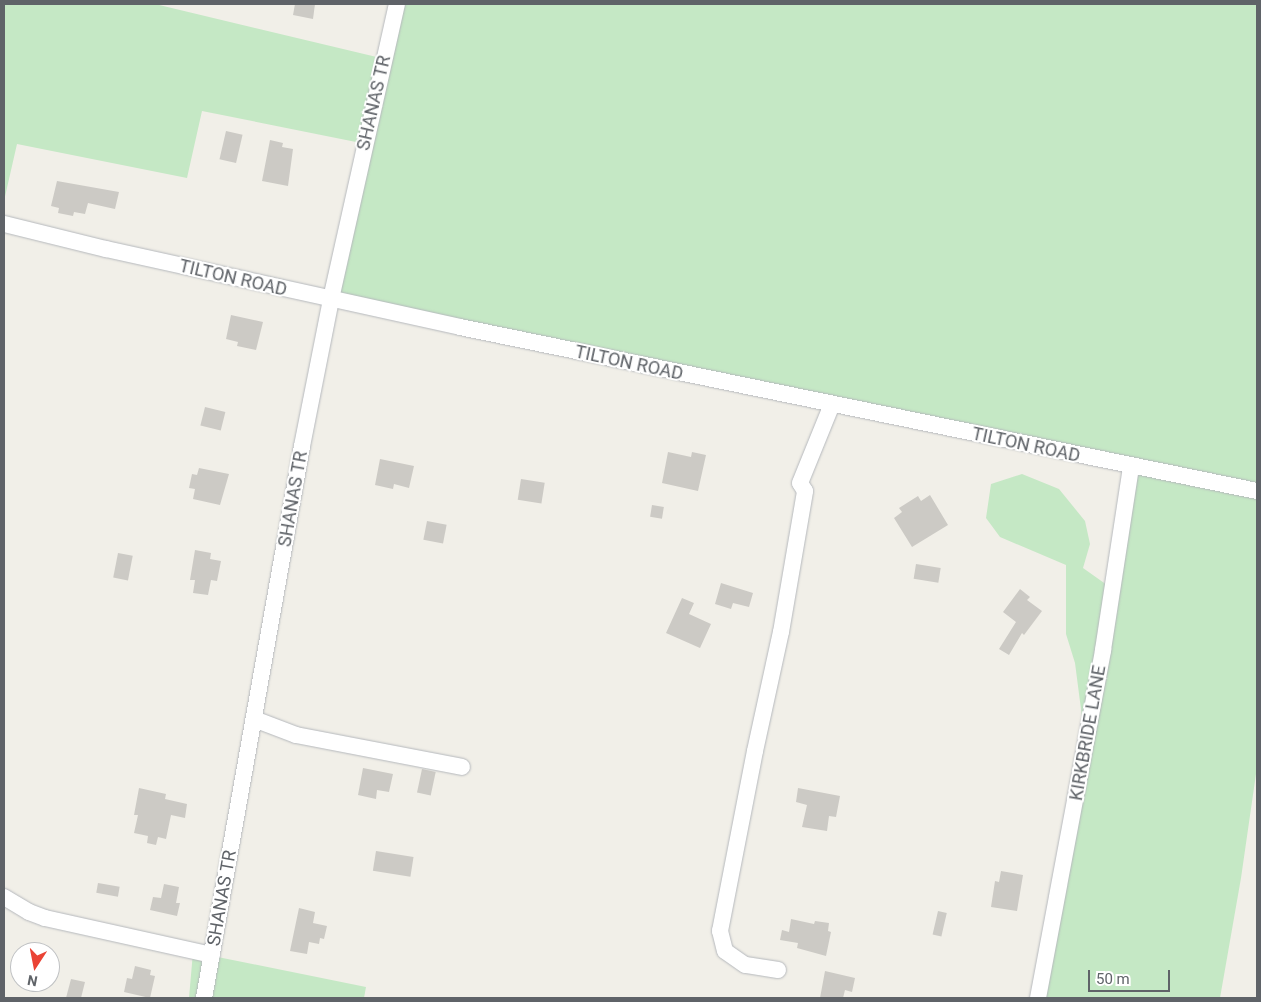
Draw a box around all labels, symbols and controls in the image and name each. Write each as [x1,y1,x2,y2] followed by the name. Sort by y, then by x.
[353,53,395,153] street label: SHANAS TR
[177,255,289,301] street label: TILTON ROAD
[573,341,685,385] street label: TILTON ROAD
[970,423,1082,467] street label: TILTON ROAD
[274,449,312,549] street label: SHANAS TR
[1065,664,1111,802] street label: KIRKBRIDE LANE
[203,848,241,948] street label: SHANAS TR
[10,942,60,992] north arrow
[1091,960,1174,992] scale bar
[1096,970,1130,988] text: 50 m
[26,972,39,990] text: N

